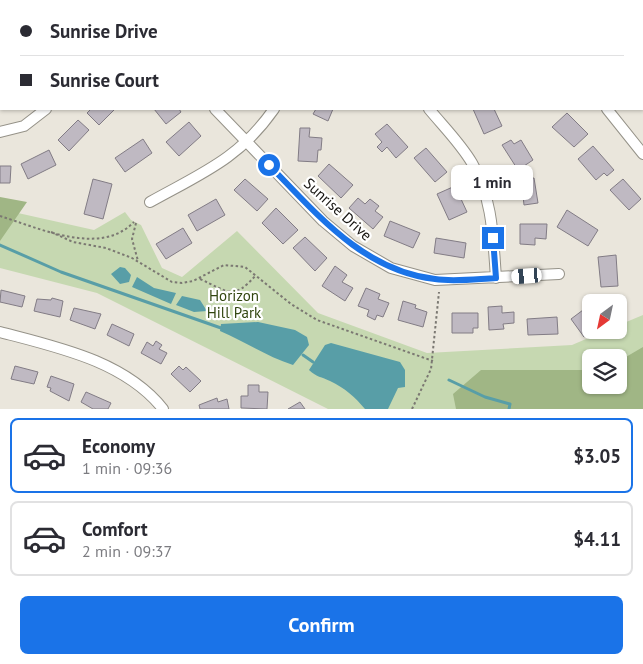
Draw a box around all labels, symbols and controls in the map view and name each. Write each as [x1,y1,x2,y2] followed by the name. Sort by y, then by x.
[50,19,158,43] text: Sunrise Drive
[50,68,159,92] text: Sunrise Court
[258,154,280,176] route start
[452,166,534,200] callout: 1 min
[472,172,512,192] text: 1 min
[300,174,376,244] street label: Sunrise Drive
[482,227,504,249] route end
[511,267,542,285] car
[207,286,262,322] park label: Horizon Hill Park
[582,294,628,339] north arrow
[582,294,627,394] map controls
[582,349,627,394] button: layers
[22,433,67,478] icon: car
[82,434,155,458] text: Economy
[573,444,621,468] text: $3.05
[82,458,172,478] text: 1 min · 09:36
[22,516,67,561] icon: car
[82,517,148,541] text: Comfort
[573,527,621,551] text: $4.11
[82,541,172,561] text: 2 min · 09:37
[20,596,623,654] button: Confirm

